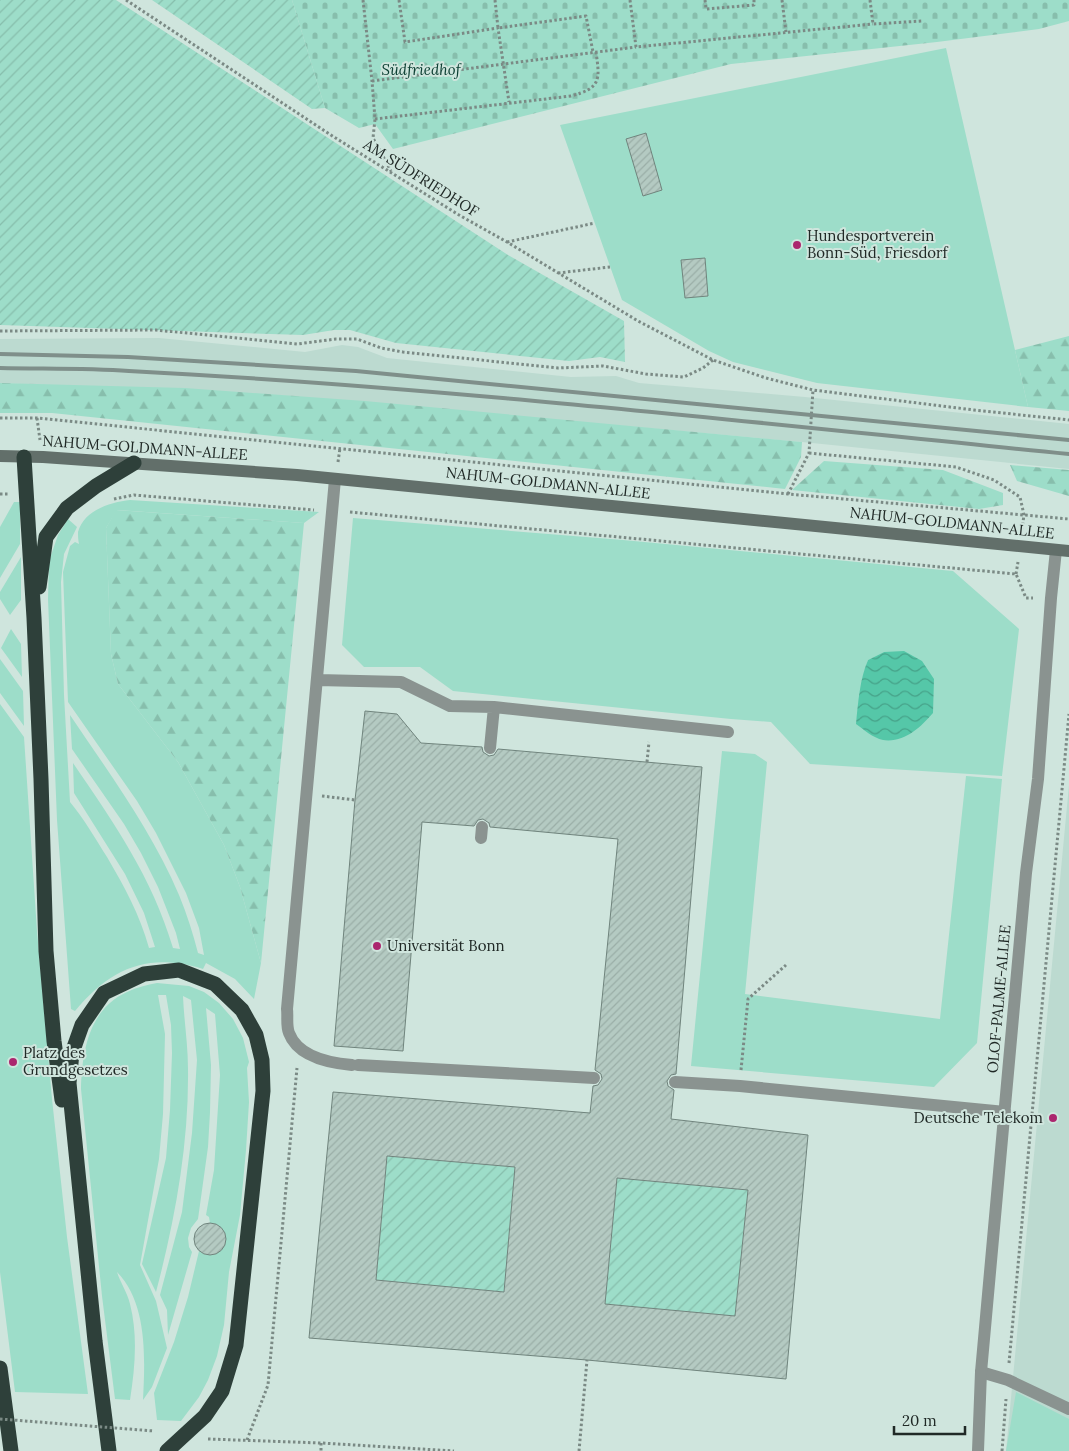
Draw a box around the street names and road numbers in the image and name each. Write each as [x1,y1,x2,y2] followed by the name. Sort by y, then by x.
[359,134,482,221] street label: AM SÜDFRIEDHOF
[42,431,248,464] street label: NAHUM-GOLDMANN-ALLEE
[445,462,651,503] street label: NAHUM-GOLDMANN-ALLEE
[849,502,1055,543] street label: NAHUM-GOLDMANN-ALLEE
[983,924,1014,1074] street label: OLOF-PALME-ALLEE

